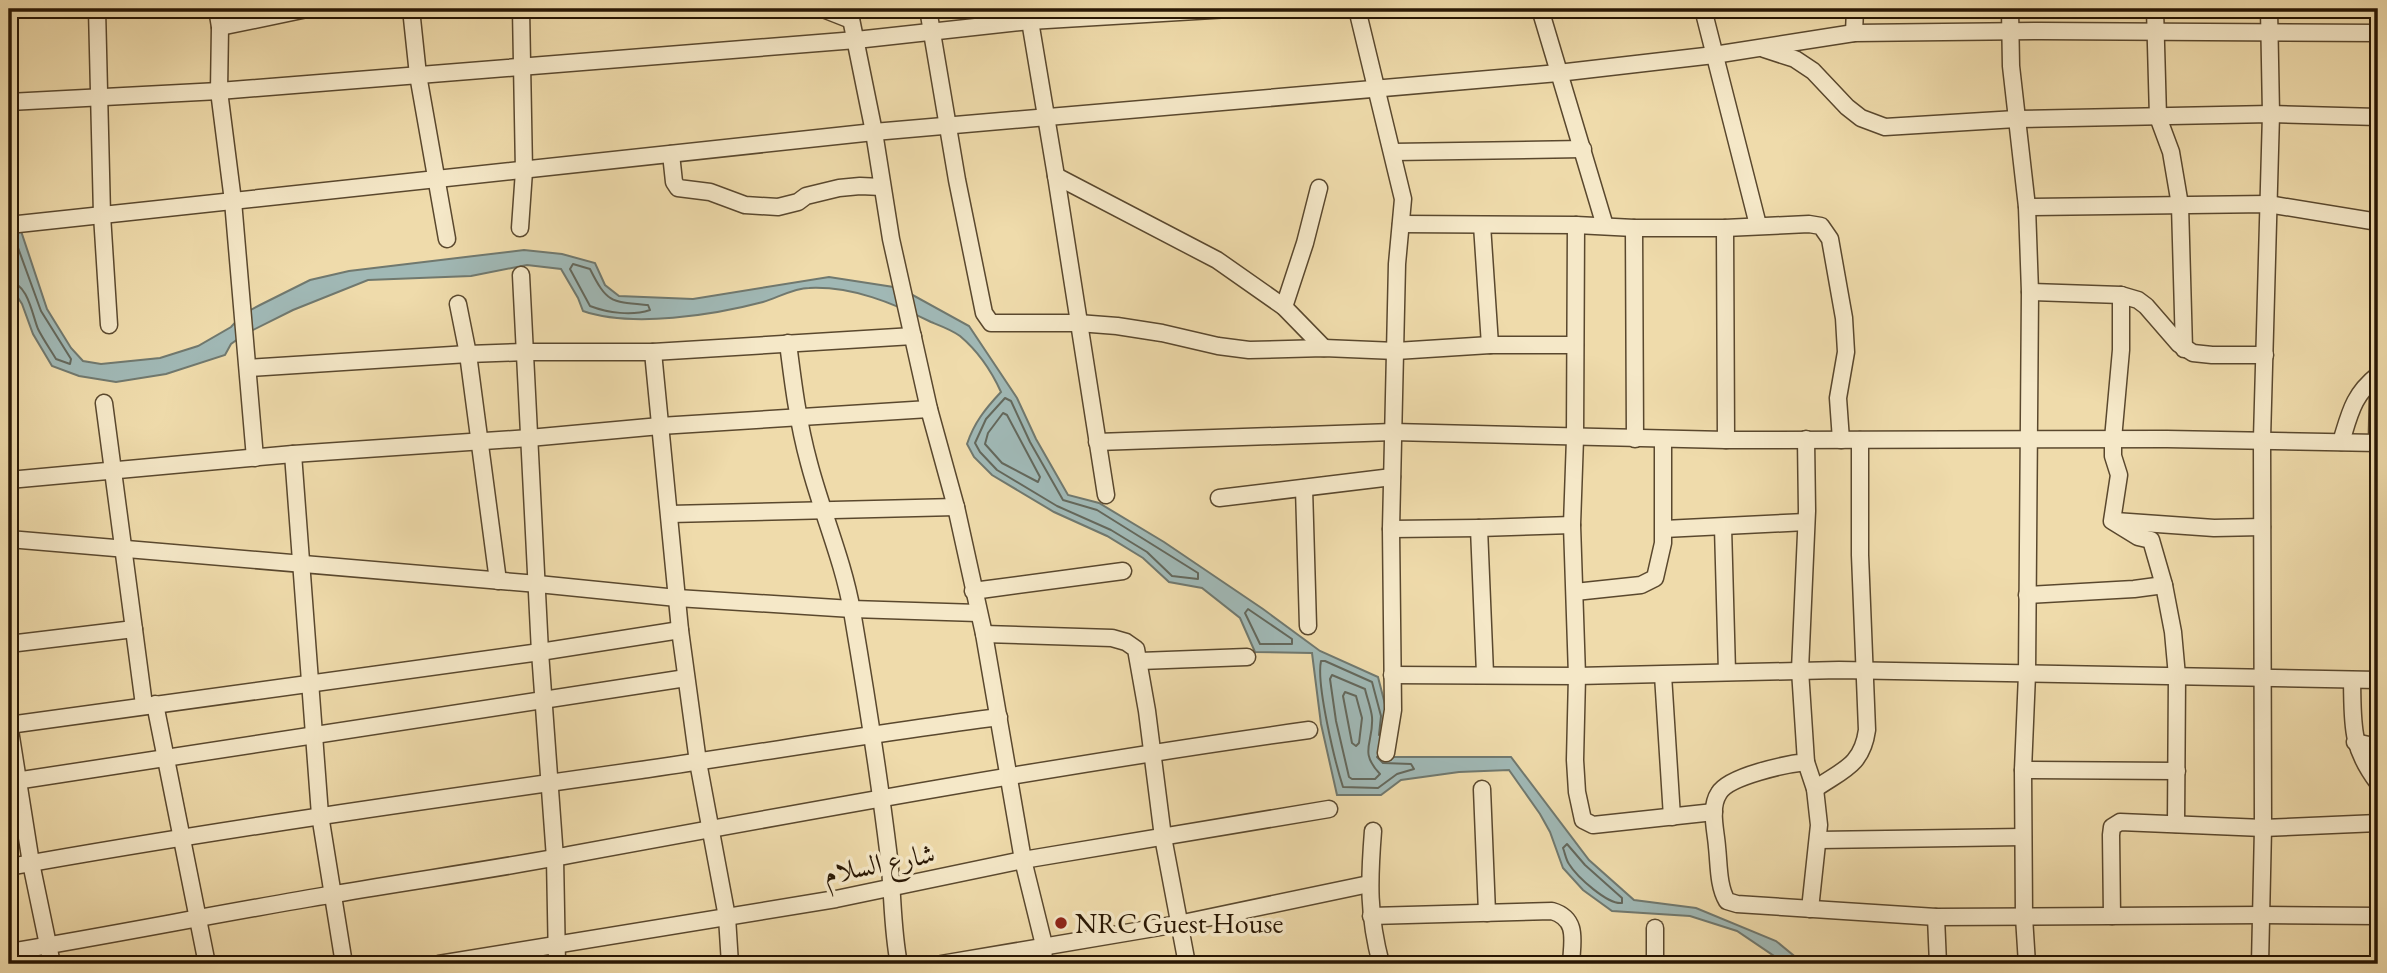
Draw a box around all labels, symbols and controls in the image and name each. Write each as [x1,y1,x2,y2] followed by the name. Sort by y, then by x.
[820,835,939,898] street label: شارع السلام
[1075,905,1283,941] place label: NRC Guest House
[1053,915,1069,931] marker: NRC Guest House

